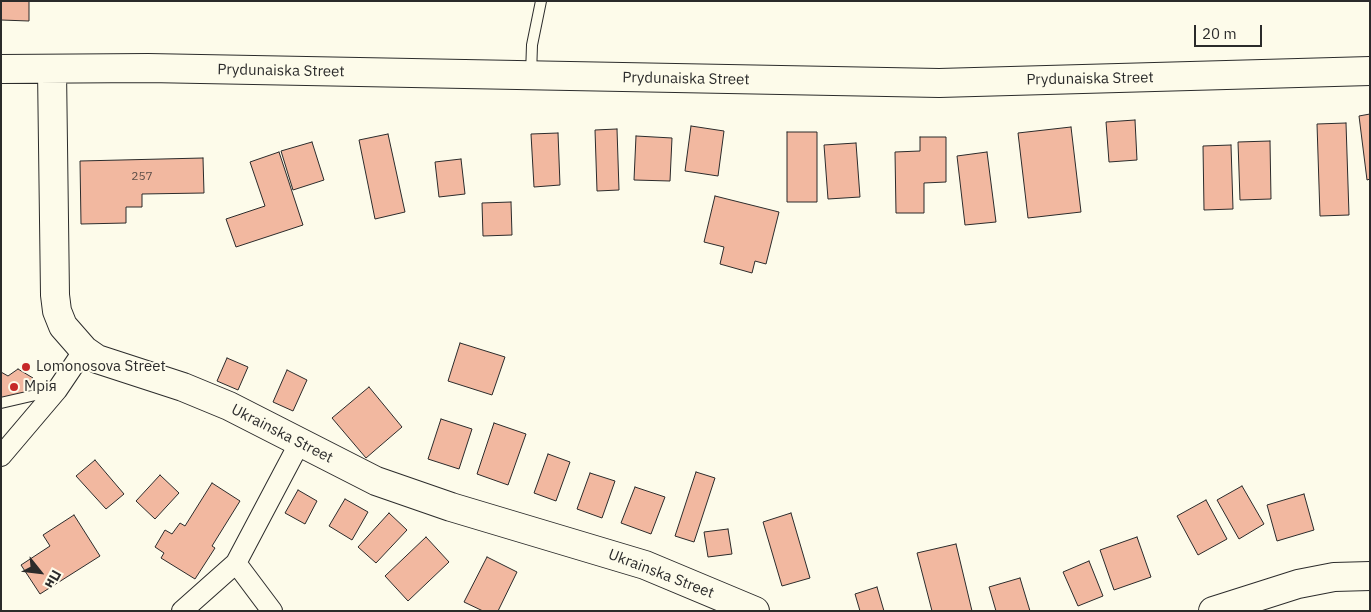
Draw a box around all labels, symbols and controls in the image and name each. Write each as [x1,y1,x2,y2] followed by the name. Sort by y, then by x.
[1196,15,1264,47] scale bar
[1202,24,1237,43] text: 20 m
[217,61,345,81] street label: Prydunaiska Street
[622,69,750,89] street label: Prydunaiska Street
[1026,69,1154,89] street label: Prydunaiska Street
[131,170,153,184] house number: 257
[36,358,166,376] place label: Lomonosova Street
[20,361,32,373] marker: Lomonosova Street
[24,378,57,396] place label: Мрія
[8,381,20,393] marker: Мрія
[228,401,336,467] street label: Ukrainska Street
[606,546,716,602] street label: Ukrainska Street
[15,547,65,597] north arrow
[41,567,65,592] text: Пн

